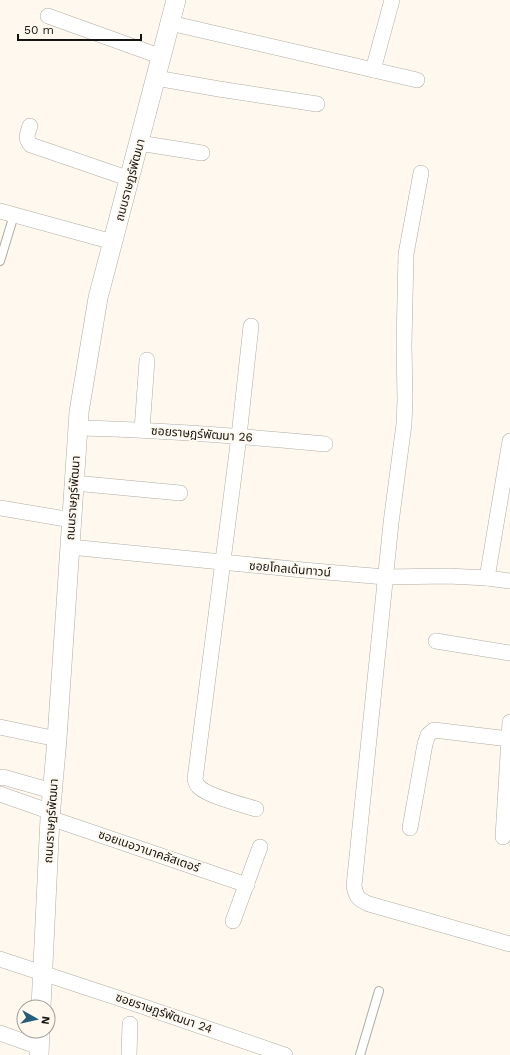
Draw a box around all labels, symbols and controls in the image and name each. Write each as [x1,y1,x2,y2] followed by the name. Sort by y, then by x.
[18,16,141,42] scale bar
[24,23,54,37] text: 50 m
[112,137,148,223] street label: ถนนราษฏร์พัฒนา
[151,423,253,445] street label: ซอยราษฎร์พัฒนา 26
[63,455,83,541] street label: ถนนราษฏร์พัฒนา
[249,558,331,580] street label: ซอยโกลเด้นทาวน์
[41,778,61,864] street label: ถนนราษฏร์พัฒนา
[96,827,202,875] street label: ซอยเนอวานาคลัสเตอร์
[114,990,214,1036] street label: ซอยราษฎร์พัฒนา 24
[16,999,56,1039] north arrow
[38,1015,52,1025] text: N

